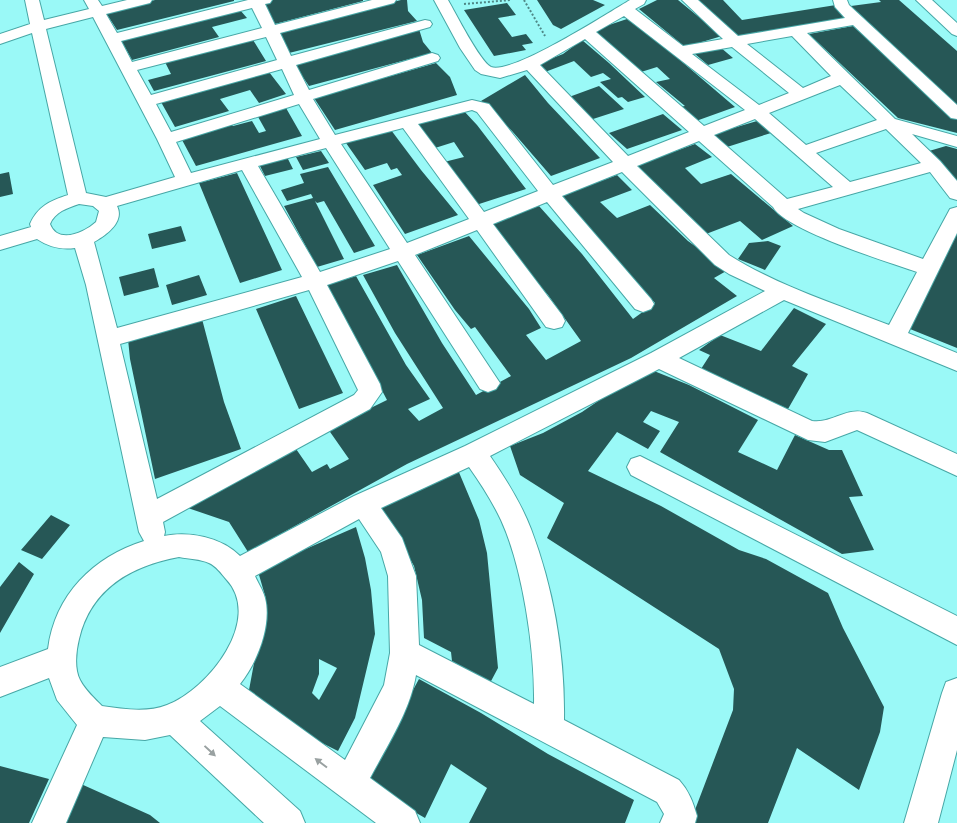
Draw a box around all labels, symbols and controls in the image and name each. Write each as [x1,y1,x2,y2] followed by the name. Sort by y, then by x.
[204,745,216,757] one-way arrow
[314,758,328,768] one-way arrow

